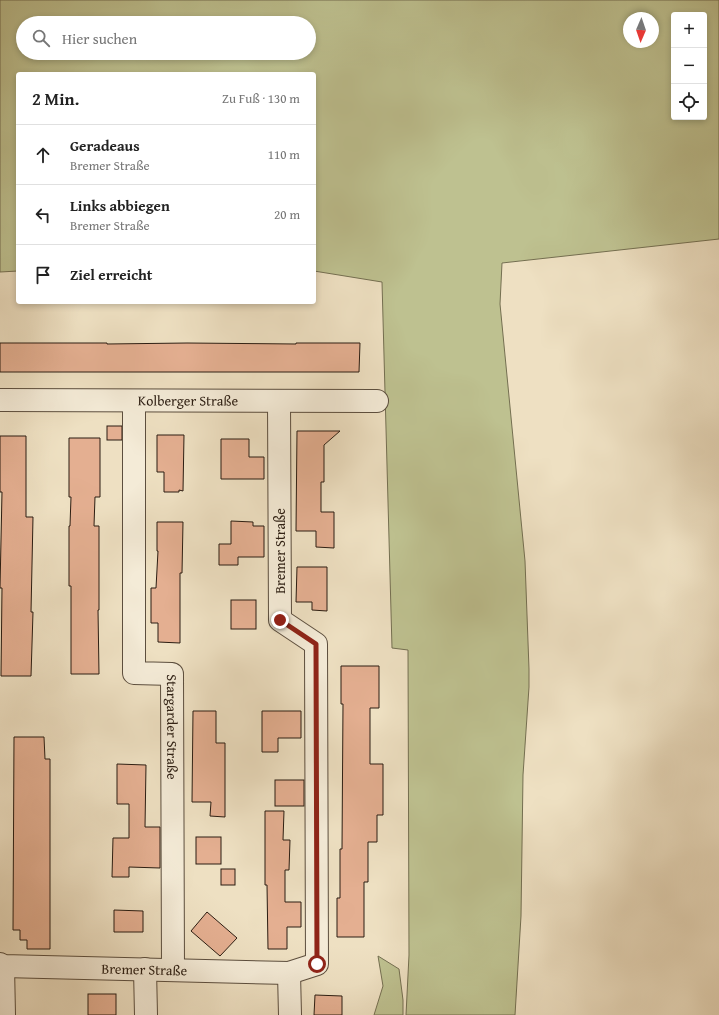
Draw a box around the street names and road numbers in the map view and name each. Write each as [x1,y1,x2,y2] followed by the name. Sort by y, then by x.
[138,390,239,411] street label: Kolberger Straße
[270,508,290,594] street label: Bremer Straße
[162,674,182,780] street label: Stargarder Straße
[101,958,188,981] street label: Bremer Straße

